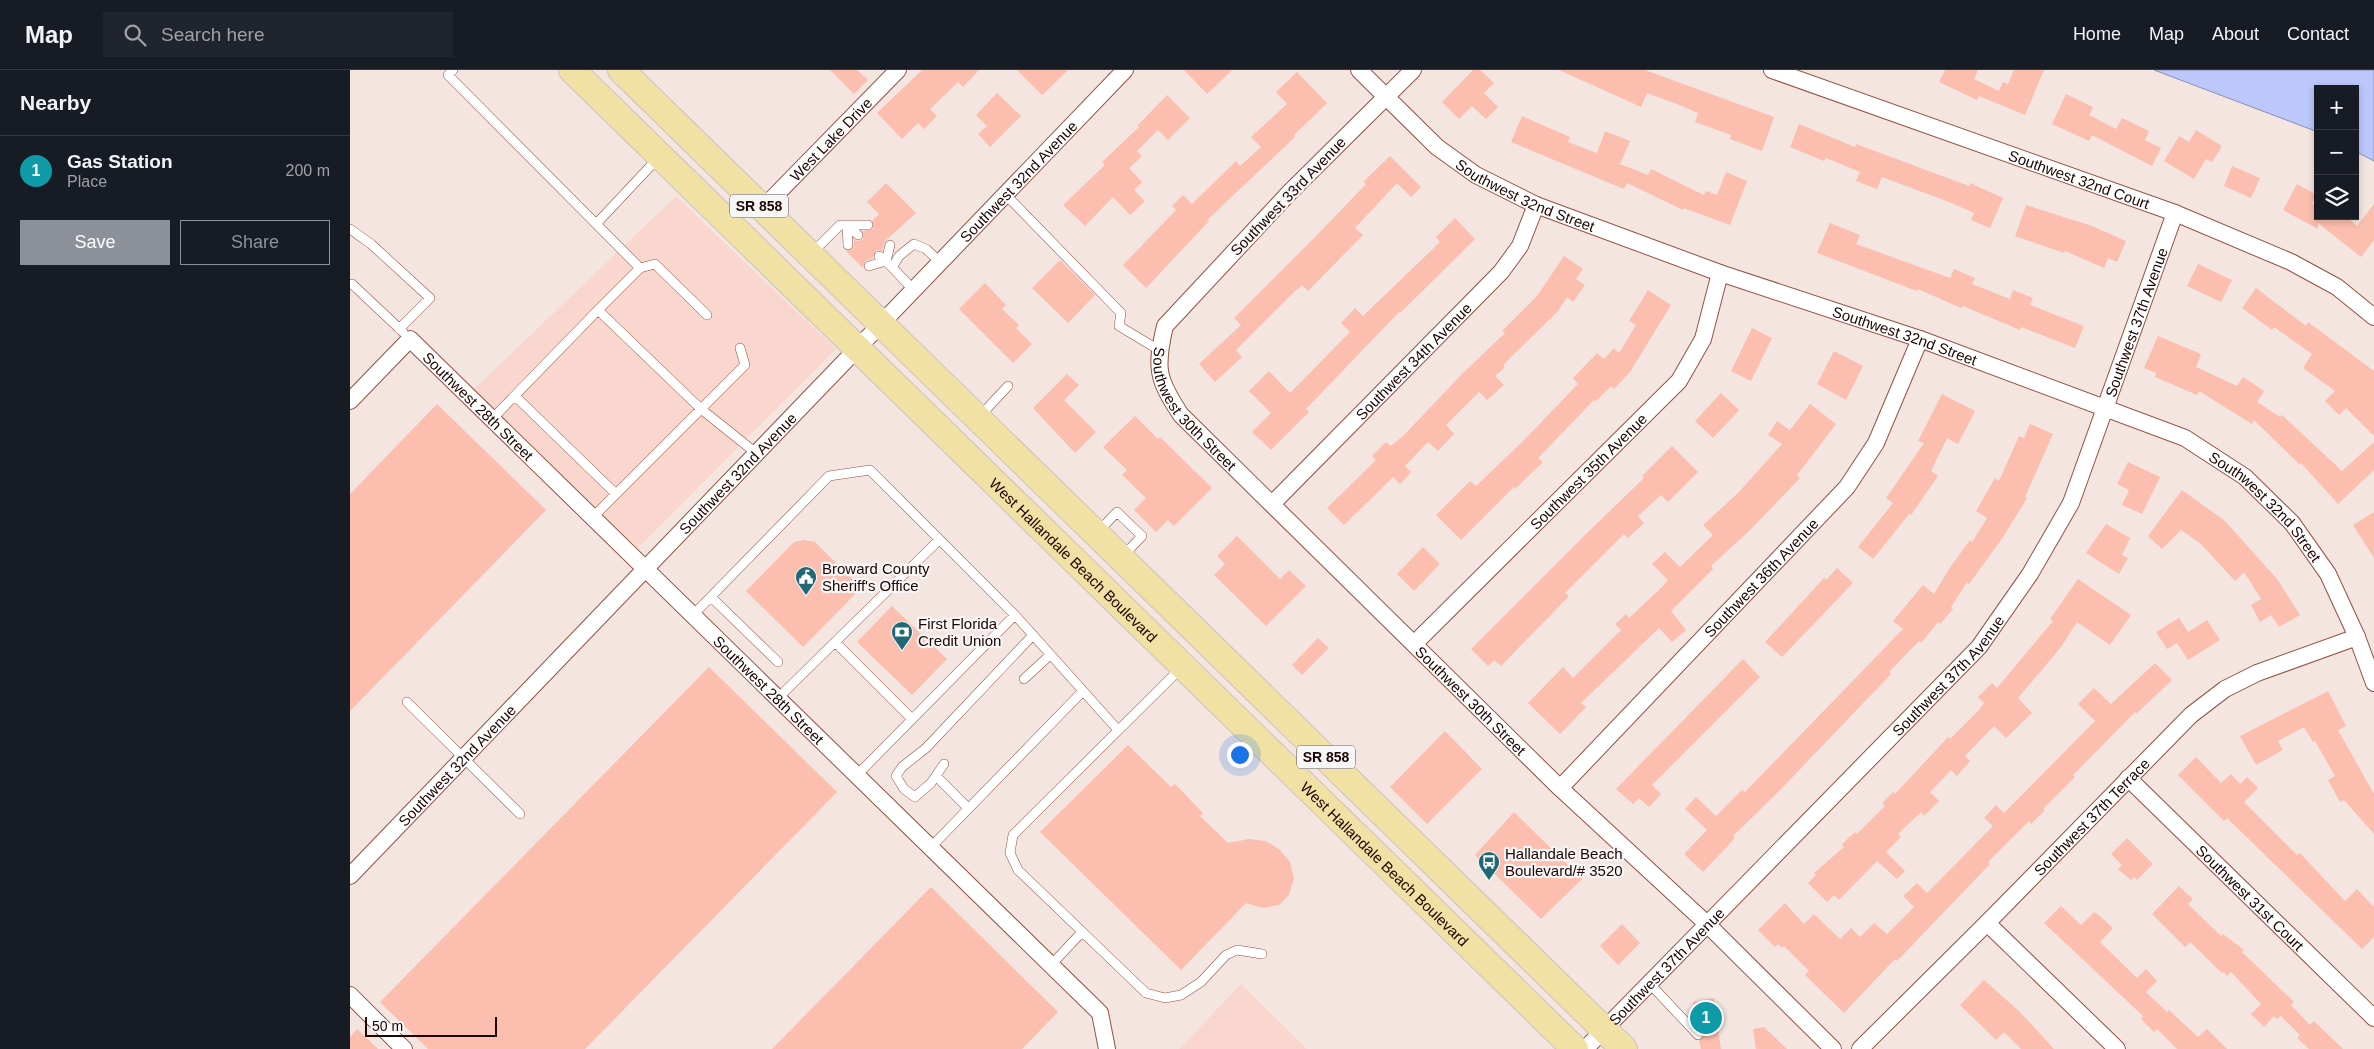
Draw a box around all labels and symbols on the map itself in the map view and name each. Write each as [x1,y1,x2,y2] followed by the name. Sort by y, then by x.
[786,94,875,184] street label: West Lake Drive
[956,117,1080,245] street label: Southwest 32nd Avenue
[1227,133,1349,259] street label: Southwest 33rd Avenue
[2006,146,2153,212] street label: Southwest 32nd Court
[1453,155,1598,235] street label: Southwest 32nd Street
[730,194,788,218] road number: SR 858
[2101,245,2170,399] street label: Southwest 37th Avenue
[1352,299,1475,423] street label: Southwest 34th Avenue
[1831,302,1980,368] street label: Southwest 32nd Street
[1151,346,1241,474] street label: Southwest 30th Street
[420,348,538,464] street label: Southwest 28th Street
[675,409,800,537] street label: Southwest 32nd Avenue
[1526,410,1650,533] street label: Southwest 35th Avenue
[2206,448,2326,566] street label: Southwest 32nd Street
[986,474,1161,645] street label: West Hallandale Beach Boulevard
[1700,515,1821,640] street label: Southwest 36th Avenue
[822,560,930,594] place label: Broward County Sheriff's Office
[794,565,818,596] public building icon: Broward County Sheriff's Office
[1889,612,2007,739] street label: Southwest 37th Avenue
[918,615,1001,649] place label: First Florida Credit Union
[890,620,914,651] bank icon: First Florida Credit Union
[710,632,828,748] street label: Southwest 28th Street
[1412,643,1530,759] street label: Southwest 30th Street
[395,701,519,829] street label: Southwest 32nd Avenue
[1227,742,1253,768] your location
[1297,746,1355,769] road number: SR 858
[2030,754,2153,879] street label: Southwest 37th Terrace
[1298,778,1472,949] street label: West Hallandale Beach Boulevard
[2193,841,2308,954] street label: Southwest 31st Court
[1505,845,1623,879] place label: Hallandale Beach Boulevard/# 3520
[1477,850,1501,881] bus stop icon: Hallandale Beach Boulevard/# 3520
[1605,904,1727,1028] street label: Southwest 37th Avenue
[1690,999,1722,1037] pin: 1
[365,1014,498,1037] scale bar

